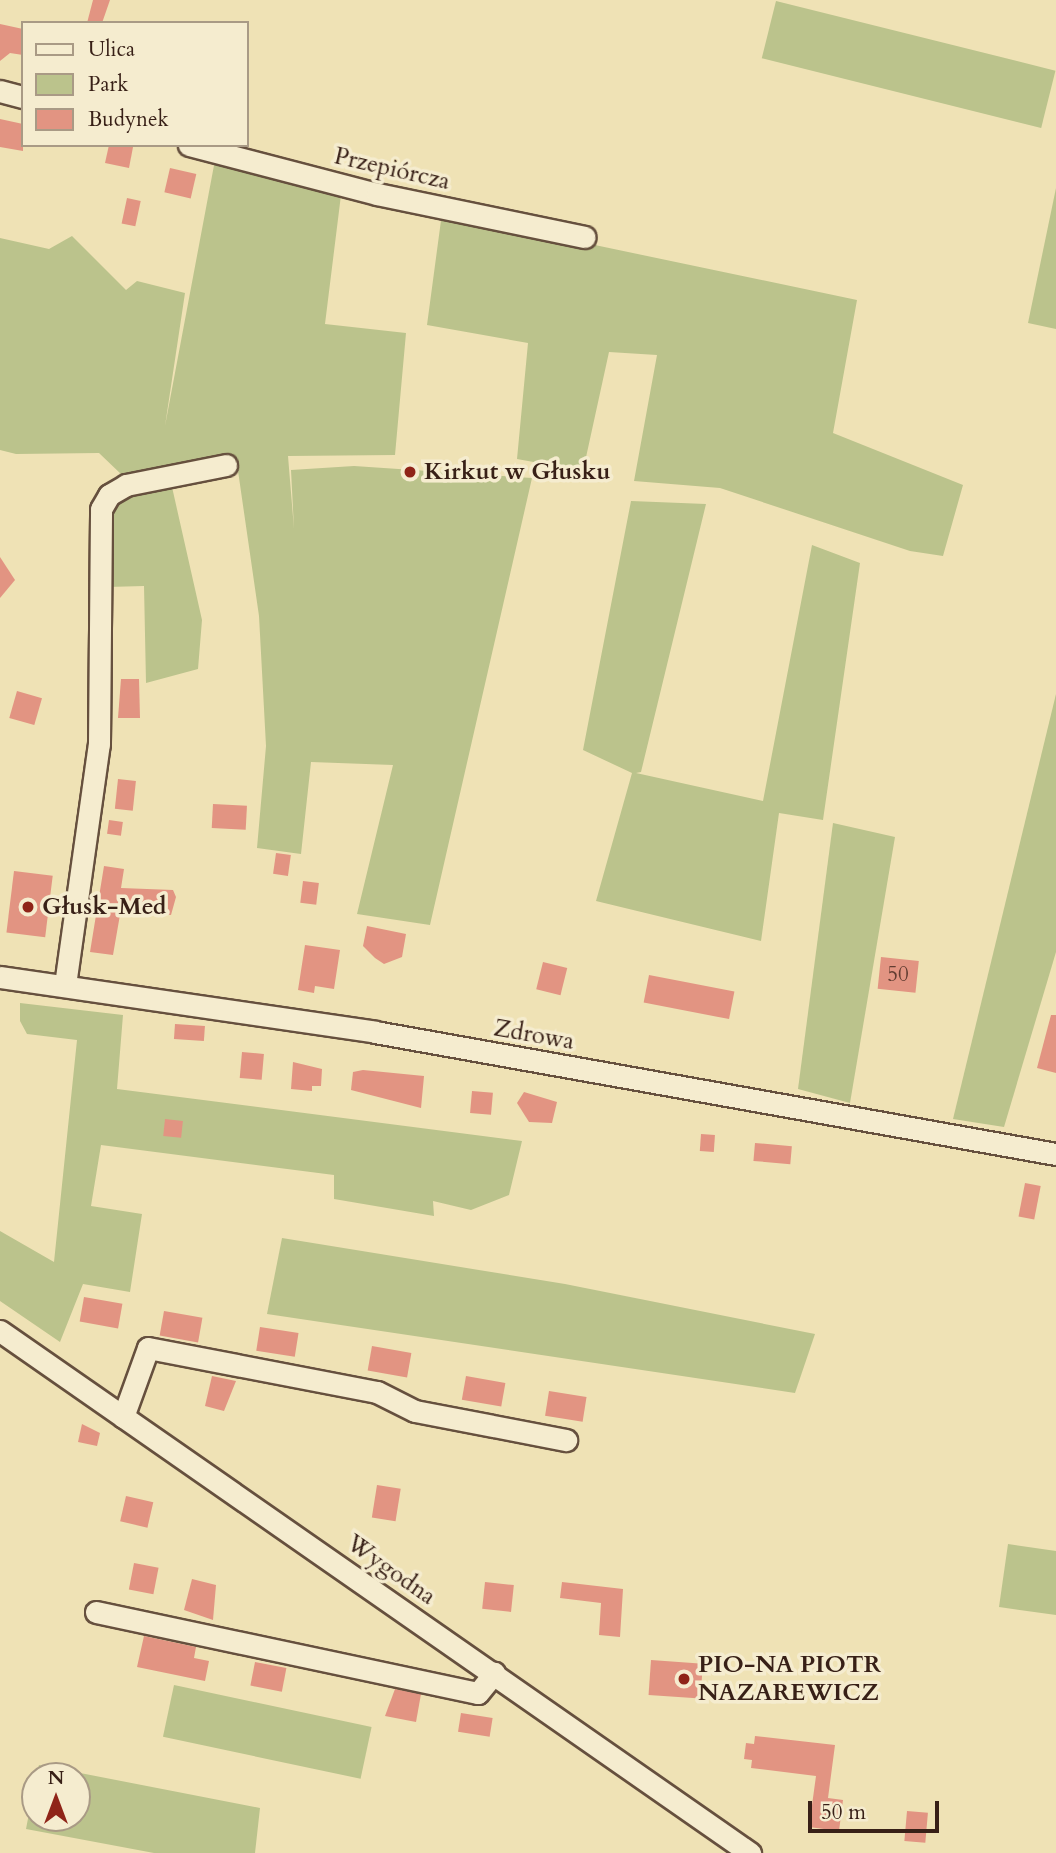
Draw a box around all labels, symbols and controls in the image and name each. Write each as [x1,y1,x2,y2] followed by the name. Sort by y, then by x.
[21,21,248,147] legend
[88,35,135,64] text: Ulica
[88,70,128,99] text: Park
[88,105,169,134] text: Budynek
[331,142,453,196] street label: Przepiórcza
[424,458,611,486] place label: Kirkut w Głusku
[402,464,418,480] marker: Kirkut w Głusku
[42,893,166,921] place label: Głusk-Med
[20,899,36,915] marker: Głusk-Med
[887,962,909,988] house number: 50
[492,1014,576,1056] street label: Zdrowa
[341,1529,441,1611] street label: Wygodna
[698,1651,881,1707] place label: PIO-NA PIOTR NAZAREWICZ
[676,1671,692,1687] marker: PIO-NA PIOTR NAZAREWICZ
[21,1762,91,1832] north arrow
[48,1765,64,1791] text: N
[811,1786,942,1830] scale bar
[821,1798,866,1827] text: 50 m

